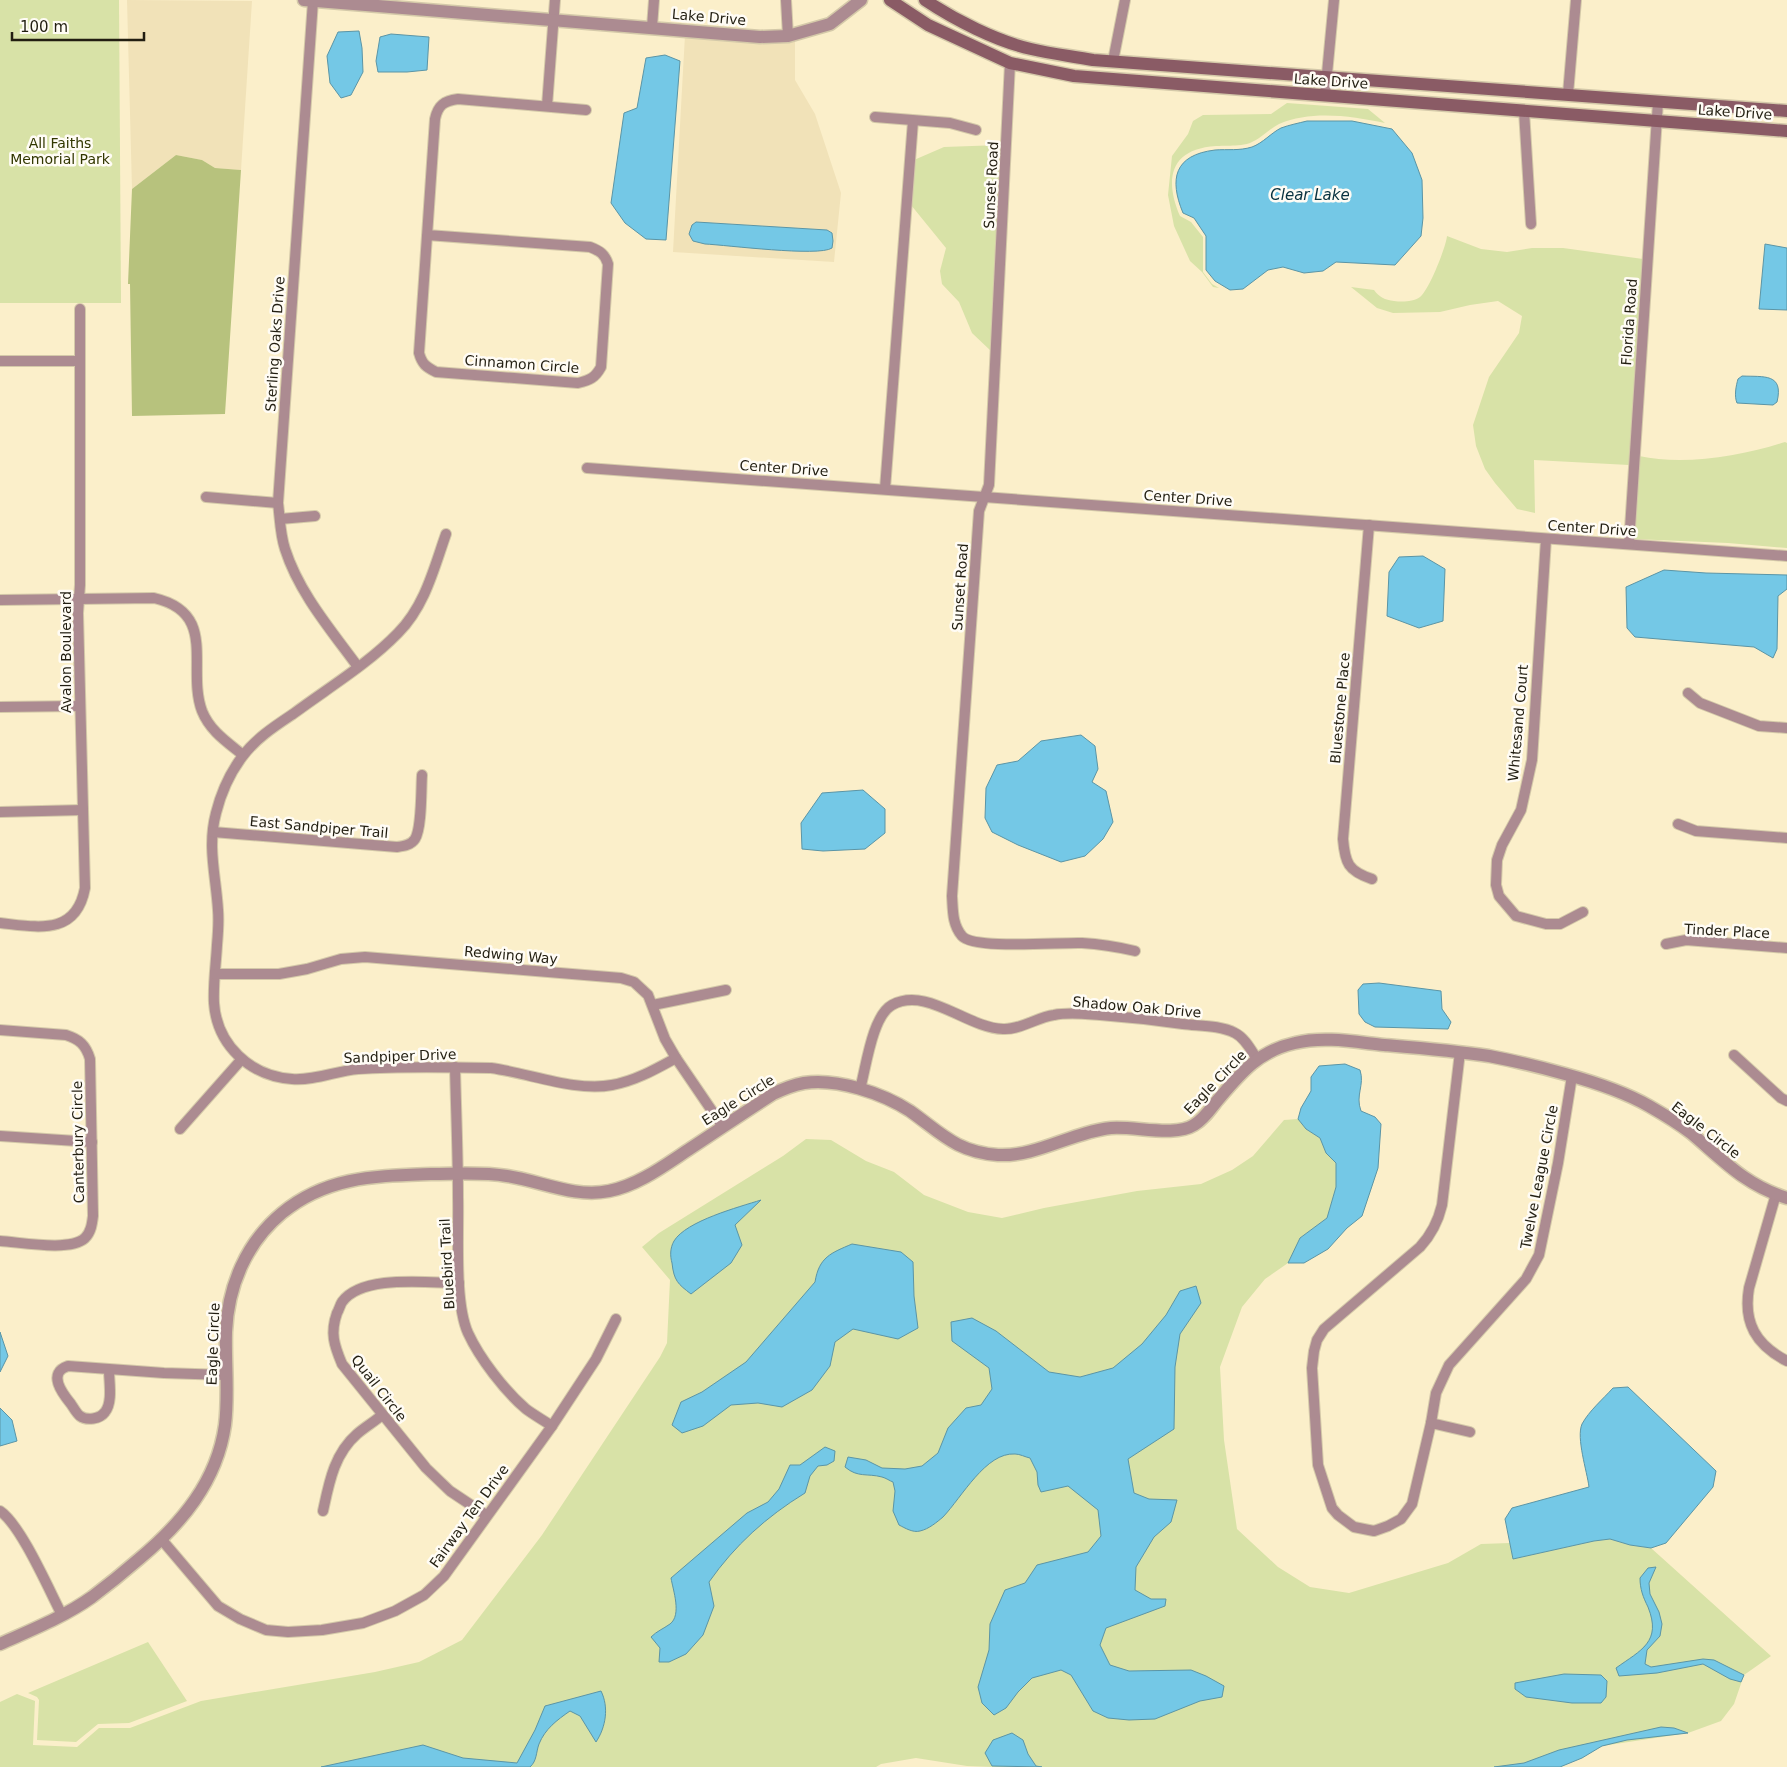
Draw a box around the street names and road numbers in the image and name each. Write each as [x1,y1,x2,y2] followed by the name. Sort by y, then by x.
[671,6,747,28] street label: Lake Drive
[1293,70,1369,92] street label: Lake Drive
[1697,101,1773,123] street label: Lake Drive
[981,141,1001,229] street label: Sunset Road
[262,276,288,412] street label: Sterling Oaks Drive
[1618,278,1640,366] street label: Florida Road
[464,352,580,376] street label: Cinnamon Circle
[739,457,829,479] street label: Center Drive
[1143,487,1233,509] street label: Center Drive
[1547,517,1637,539] street label: Center Drive
[949,543,971,631] street label: Sunset Road
[58,591,74,713] street label: Avalon Boulevard
[1327,652,1353,764] street label: Bluestone Place
[1505,663,1531,782] street label: Whitesand Court
[249,813,389,841] street label: East Sandpiper Trail
[1683,921,1770,941] street label: Tinder Place
[463,943,559,967] street label: Redwing Way
[1072,993,1202,1021] street label: Shadow Oak Drive
[343,1046,457,1066] street label: Sandpiper Drive
[1181,1047,1249,1117] street label: Eagle Circle
[699,1071,777,1129] street label: Eagle Circle
[69,1081,87,1203] street label: Canterbury Circle
[1669,1098,1743,1162] street label: Eagle Circle
[1517,1104,1561,1251] street label: Twelve League Circle
[437,1218,457,1310] street label: Bluebird Trail
[204,1302,222,1386] street label: Eagle Circle
[348,1352,410,1424] street label: Quail Circle
[426,1461,512,1571] street label: Fairway Ten Drive

